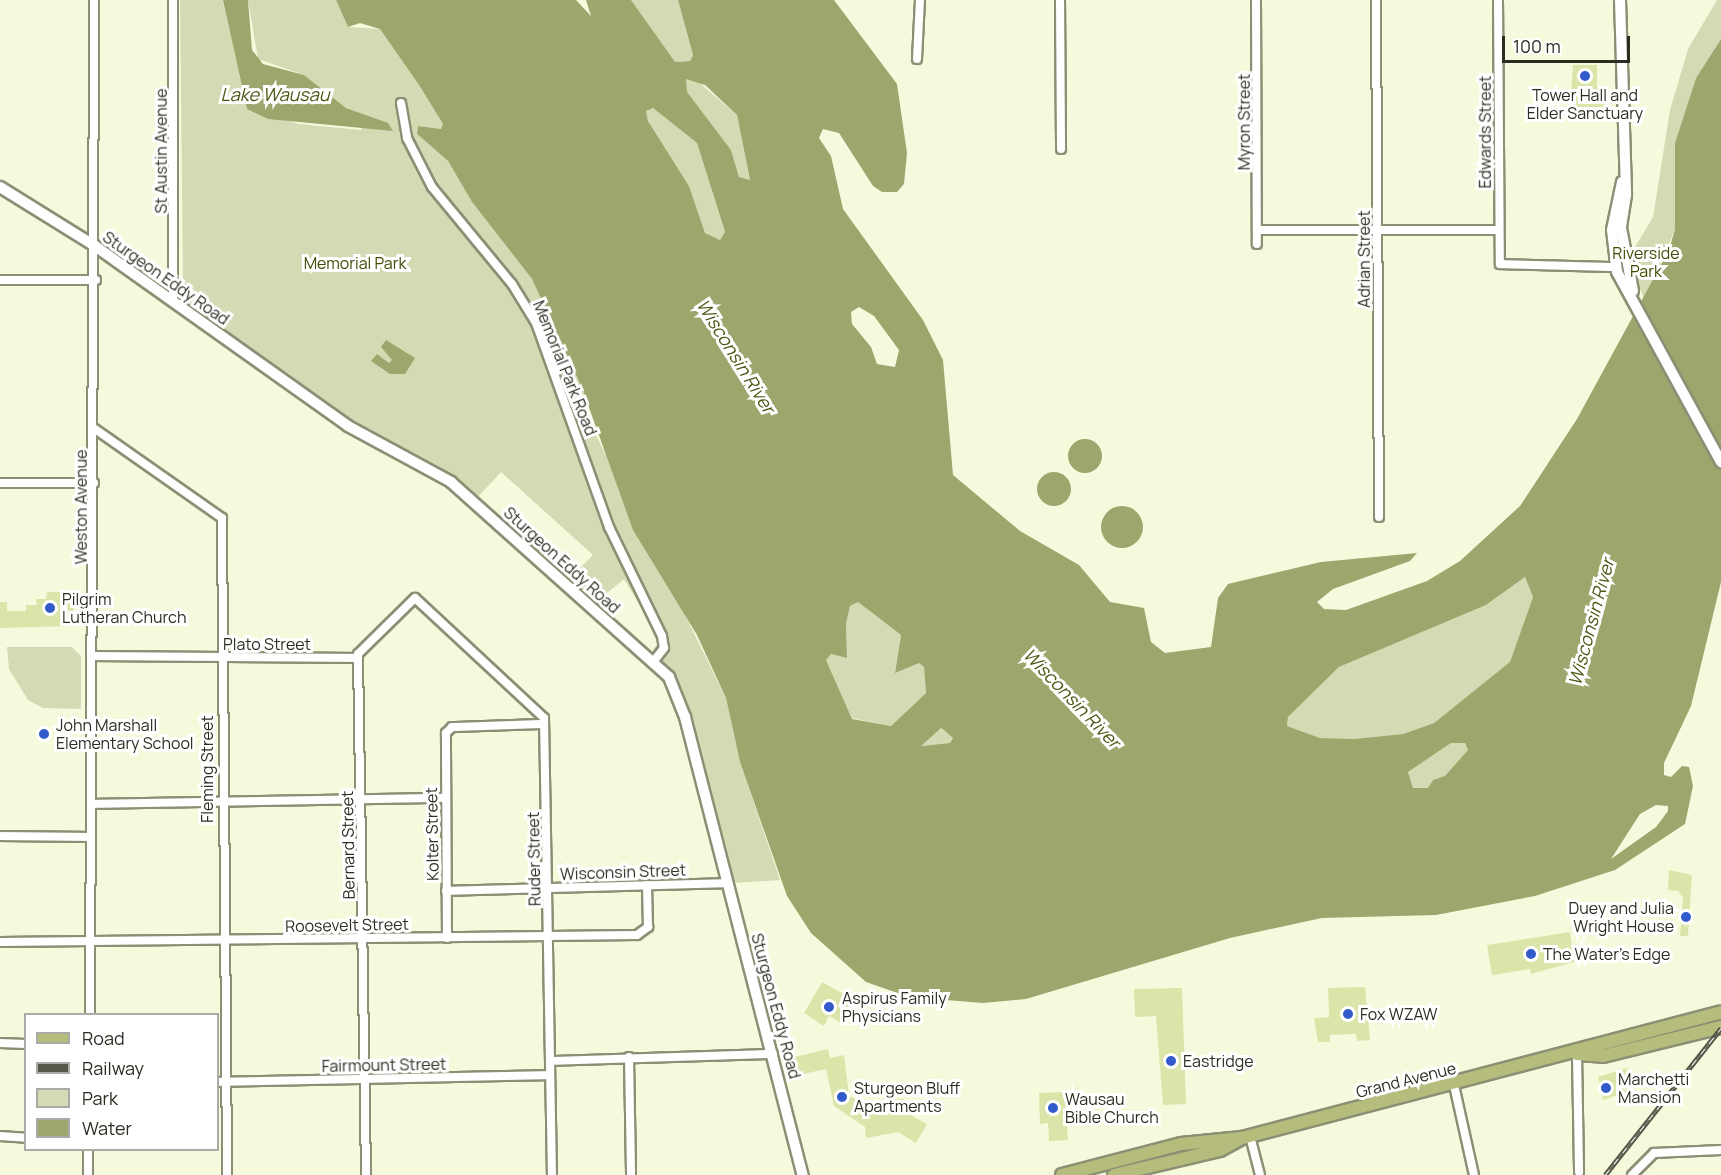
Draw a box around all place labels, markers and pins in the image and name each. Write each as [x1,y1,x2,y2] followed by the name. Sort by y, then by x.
[1578,69,1592,83] marker: Tower Hall and Elder Sanctuary
[1527,85,1643,123] place label: Tower Hall and Elder Sanctuary
[62,589,186,627] place label: Pilgrim Lutheran Church
[43,601,57,615] marker: Pilgrim Lutheran Church
[56,715,194,753] place label: John Marshall Elementary School
[37,727,51,741] marker: John Marshall Elementary School
[1569,898,1674,936] place label: Duey and Julia Wright House
[1679,910,1693,924] marker: Duey and Julia Wright House
[1543,944,1670,964] place label: The Water's Edge
[1524,947,1538,961] marker: The Water's Edge
[842,988,947,1026] place label: Aspirus Family Physicians
[820,998,838,1016] marker: Aspirus Family Physicians
[1360,1004,1438,1024] place label: Fox WZAW
[1341,1007,1355,1021] marker: Fox WZAW
[1183,1051,1254,1071] place label: Eastridge
[1164,1054,1178,1068] marker: Eastridge
[1618,1069,1689,1107] place label: Marchetti Mansion
[854,1078,960,1116] place label: Sturgeon Bluff Apartments
[1599,1081,1613,1095] marker: Marchetti Mansion
[1065,1089,1159,1127] place label: Wausau Bible Church
[835,1090,849,1104] marker: Sturgeon Bluff Apartments
[1046,1101,1060,1115] marker: Wausau Bible Church

